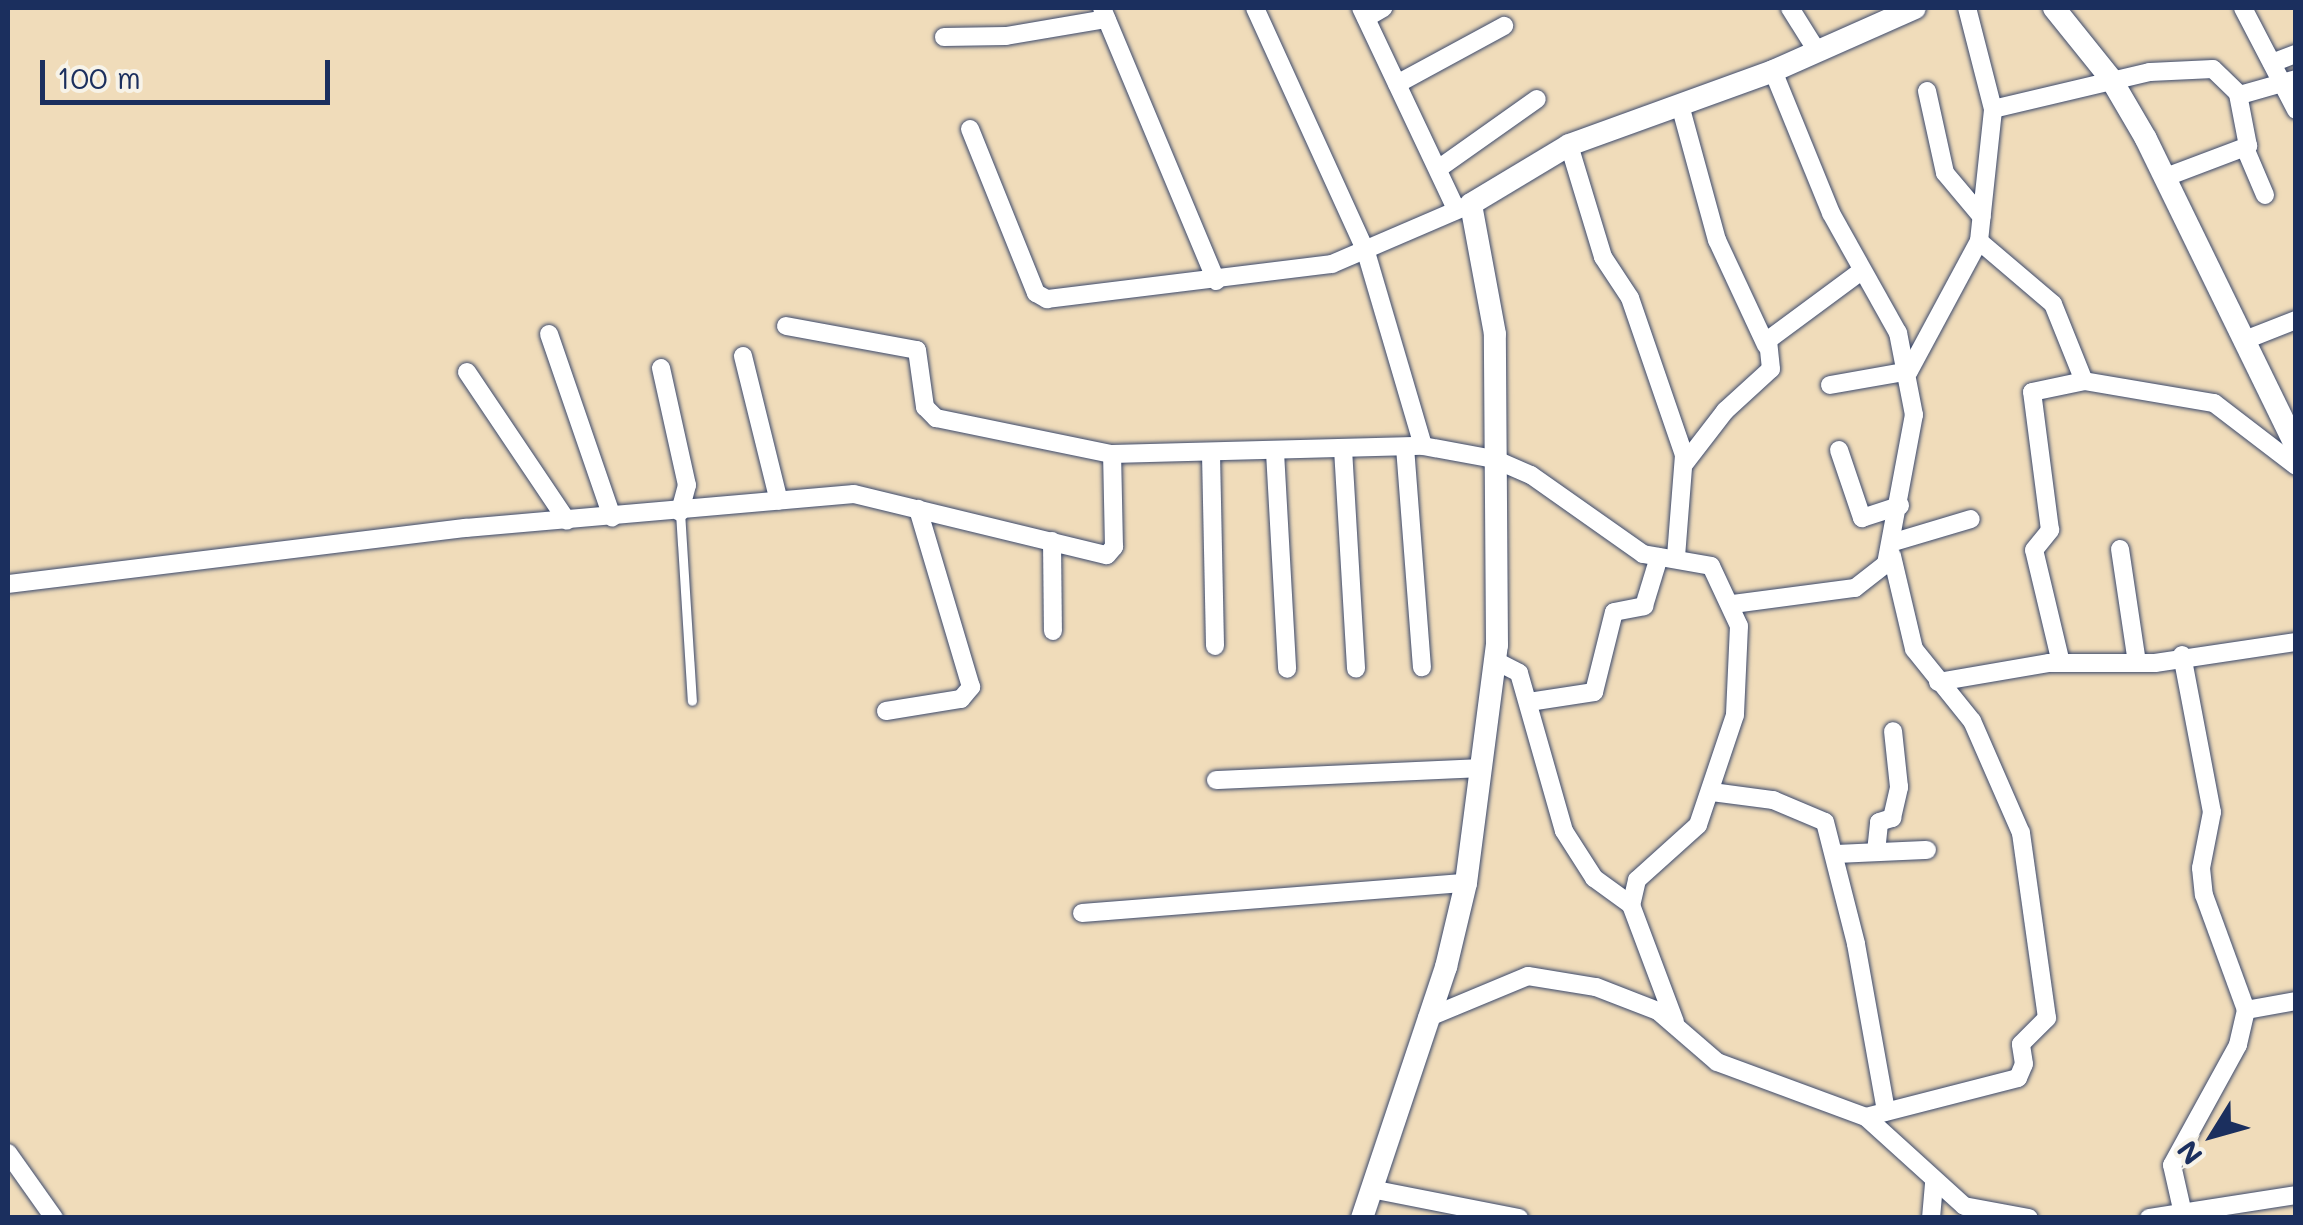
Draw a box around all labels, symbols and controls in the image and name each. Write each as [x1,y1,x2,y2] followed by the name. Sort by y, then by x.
[45,40,335,102] scale bar
[57,57,141,97] text: 100 m
[2163,1085,2263,1185] north arrow
[2168,1134,2210,1172] text: N

